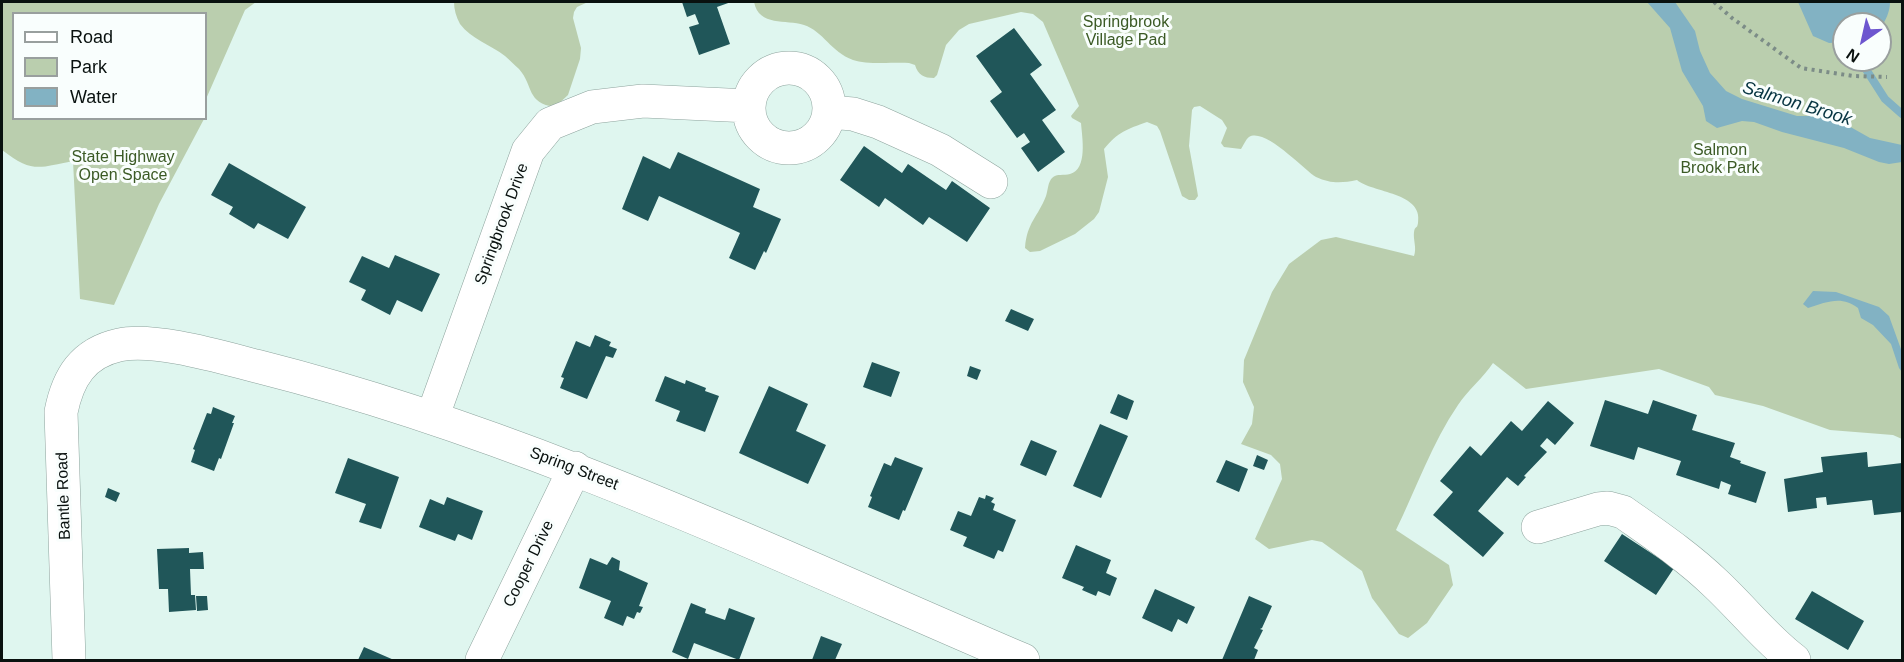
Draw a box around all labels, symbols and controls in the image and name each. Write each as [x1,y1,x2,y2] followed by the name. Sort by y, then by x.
[12,12,207,120] legend
[1832,12,1892,72] north arrow
[1083,13,1169,51] park label: Springbrook Village Pad
[70,27,113,47] text: Road
[1843,45,1862,66] text: N
[70,57,107,77] text: Park
[1740,77,1854,131] water label: Salmon Brook
[70,87,117,107] text: Water
[1680,141,1760,179] park label: Salmon Brook Park
[71,148,175,186] park label: State Highway Open Space
[471,161,533,287] street label: Springbrook Drive
[527,443,621,495] street label: Spring Street
[53,452,75,540] street label: Bantle Road
[500,517,558,611] street label: Cooper Drive

